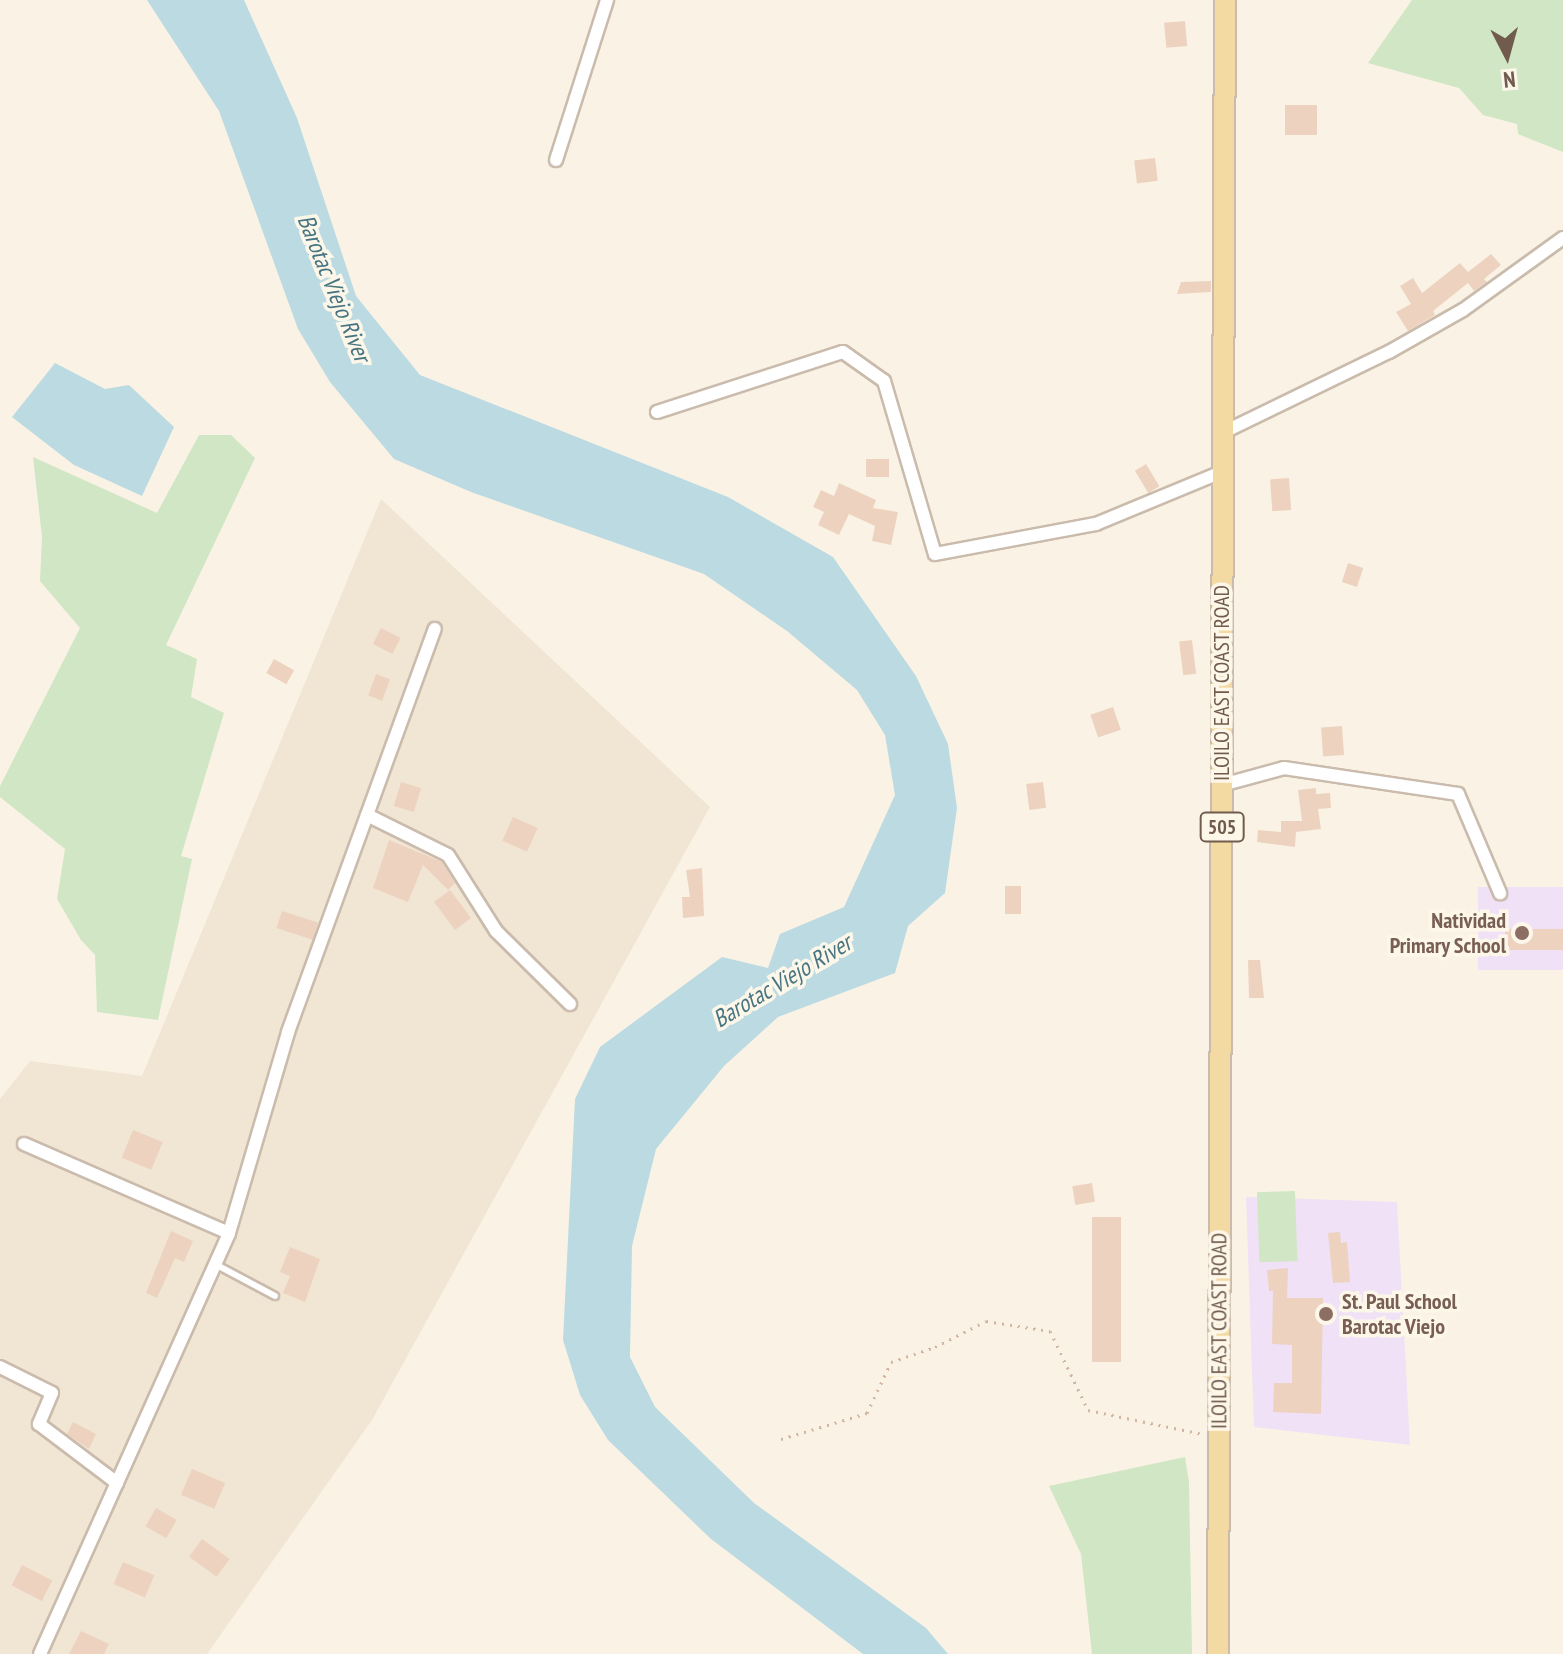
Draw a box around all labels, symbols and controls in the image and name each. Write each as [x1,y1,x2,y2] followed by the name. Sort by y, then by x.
[1467,16,1547,96] north arrow
[1502,65,1517,94] text: N
[291,210,377,366] water label: Barotac Viejo River
[1209,584,1235,782] street label: ILOILO EAST COAST ROAD
[1198,811,1246,843] road number: 505
[1389,907,1506,958] place label: Natividad Primary School
[1513,924,1531,942] marker: Natividad Primary School
[707,928,857,1034] water label: Barotac Viejo River
[1206,1232,1232,1430] street label: ILOILO EAST COAST ROAD
[1342,1288,1458,1340] place label: St. Paul School Barotac Viejo
[1317,1305,1335,1323] marker: St. Paul School Barotac Viejo

